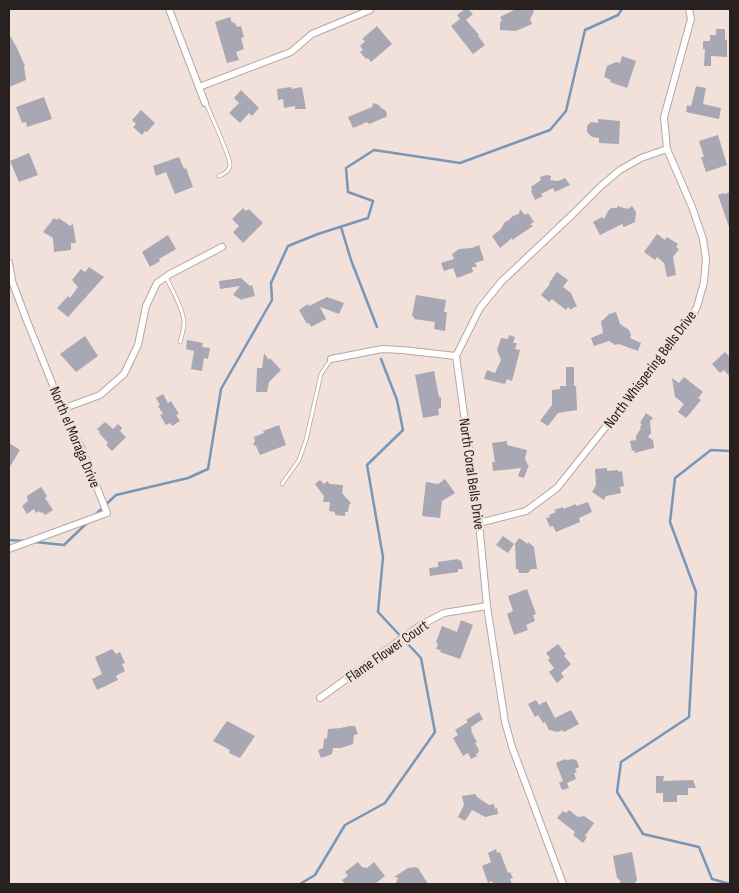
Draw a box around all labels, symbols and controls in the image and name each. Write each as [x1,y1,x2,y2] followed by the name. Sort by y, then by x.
[600,307,701,432] street label: North Whispering Bells Drive
[45,384,104,491] street label: North el Moraga Drive
[454,417,489,531] street label: North Coral Bells Drive
[342,616,433,687] street label: Flame Flower Court

